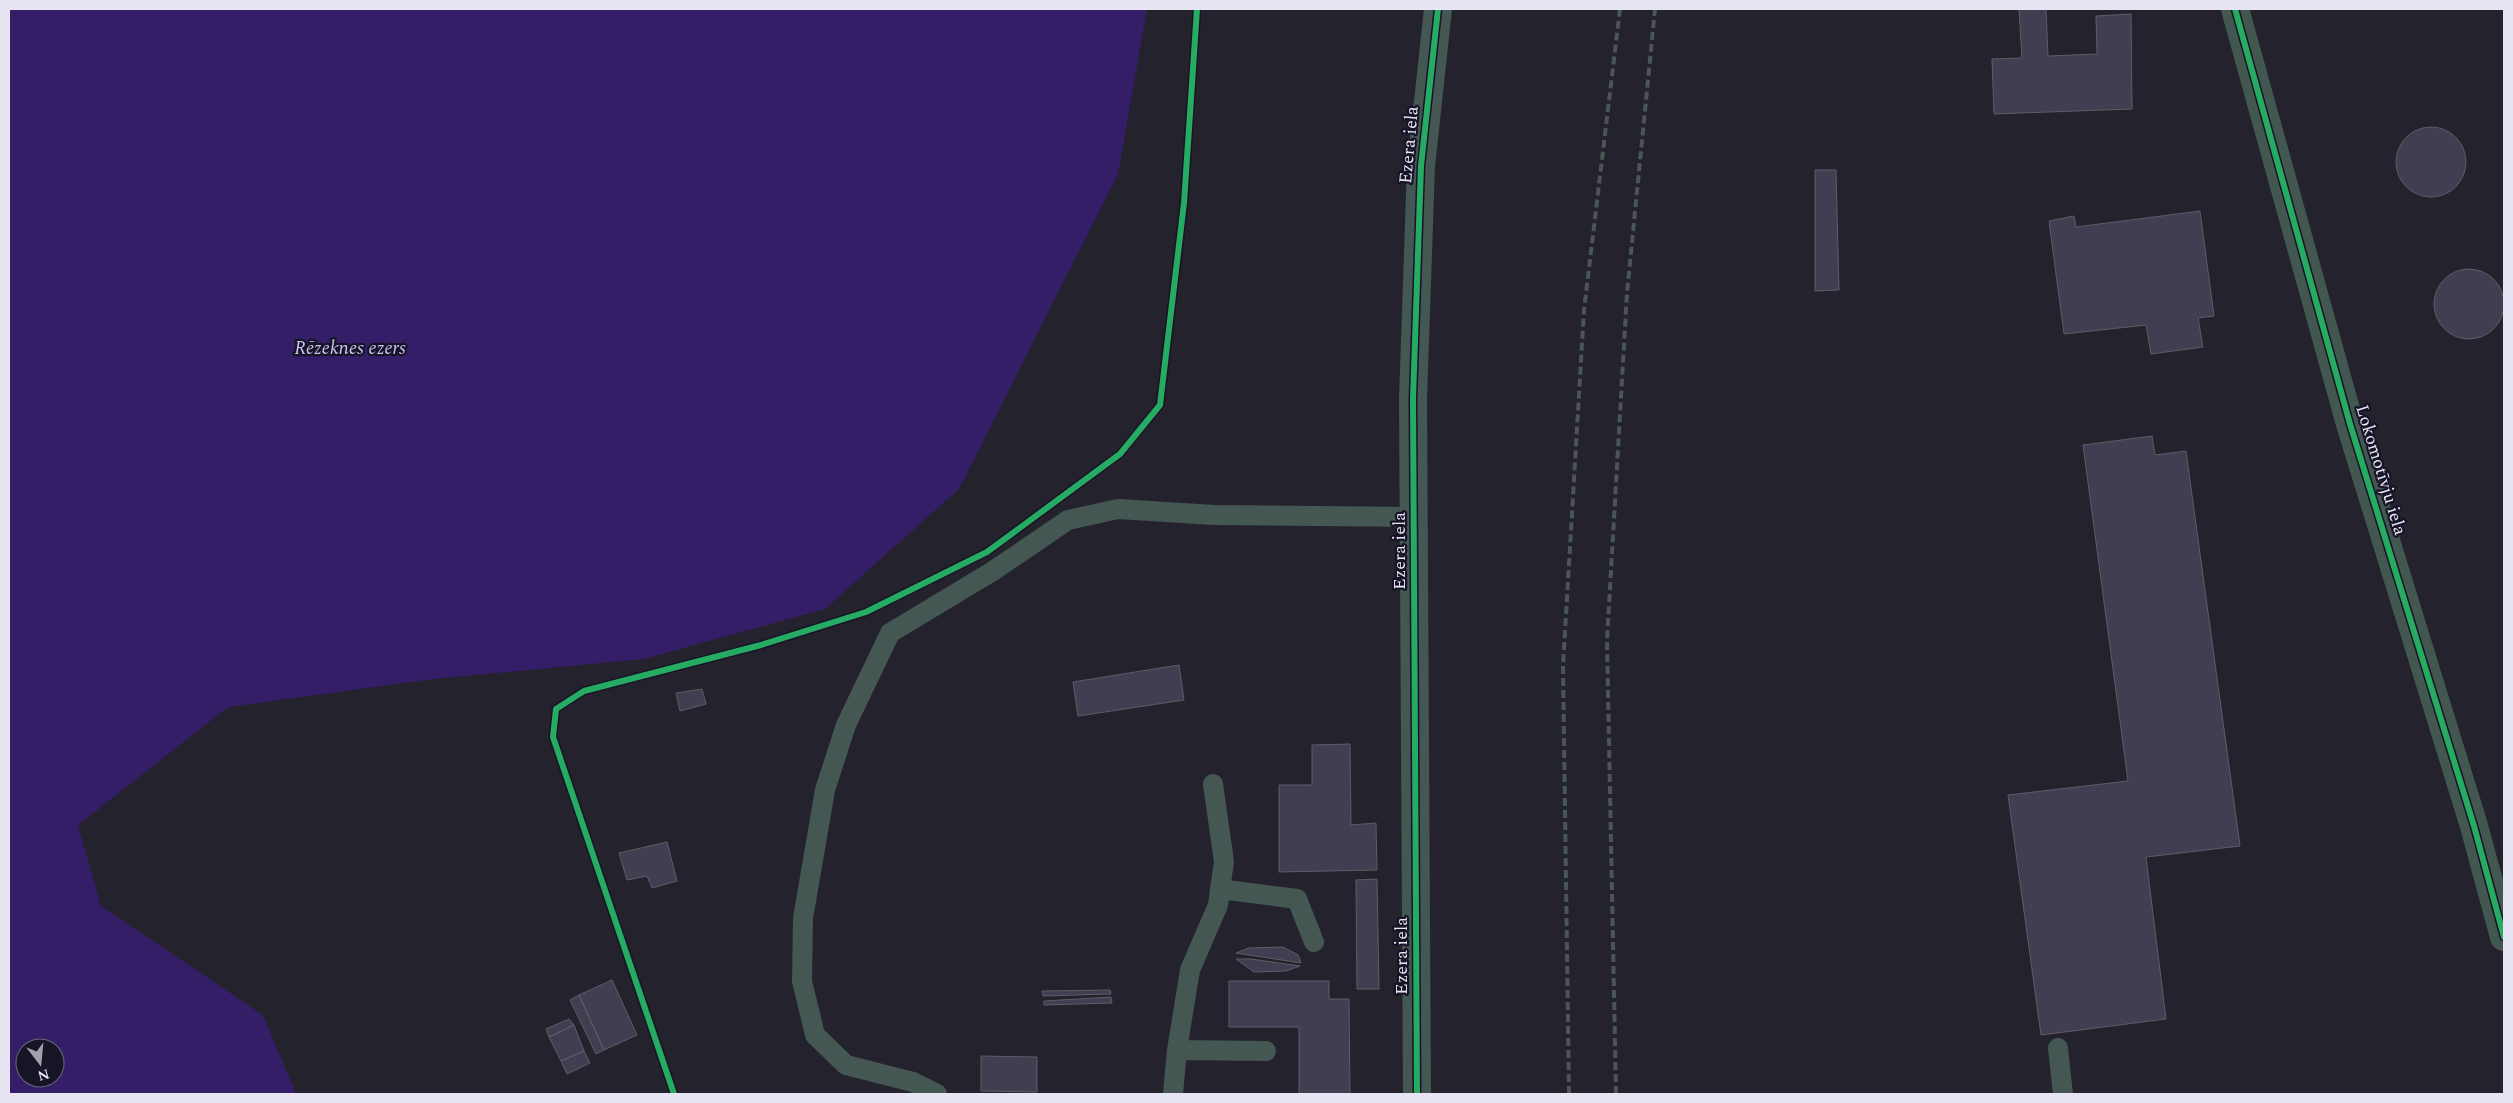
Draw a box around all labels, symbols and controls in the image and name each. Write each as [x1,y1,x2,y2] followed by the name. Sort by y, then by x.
[1392,105,1426,185] street label: Ezera iela
[294,334,406,363] water label: Rēzeknes ezers
[2348,401,2414,539] street label: Lokomotīvju iela
[1386,512,1413,590] street label: Ezera iela
[1388,917,1415,995] street label: Ezera iela
[15,1038,65,1088] north arrow
[35,1063,52,1087] text: N

